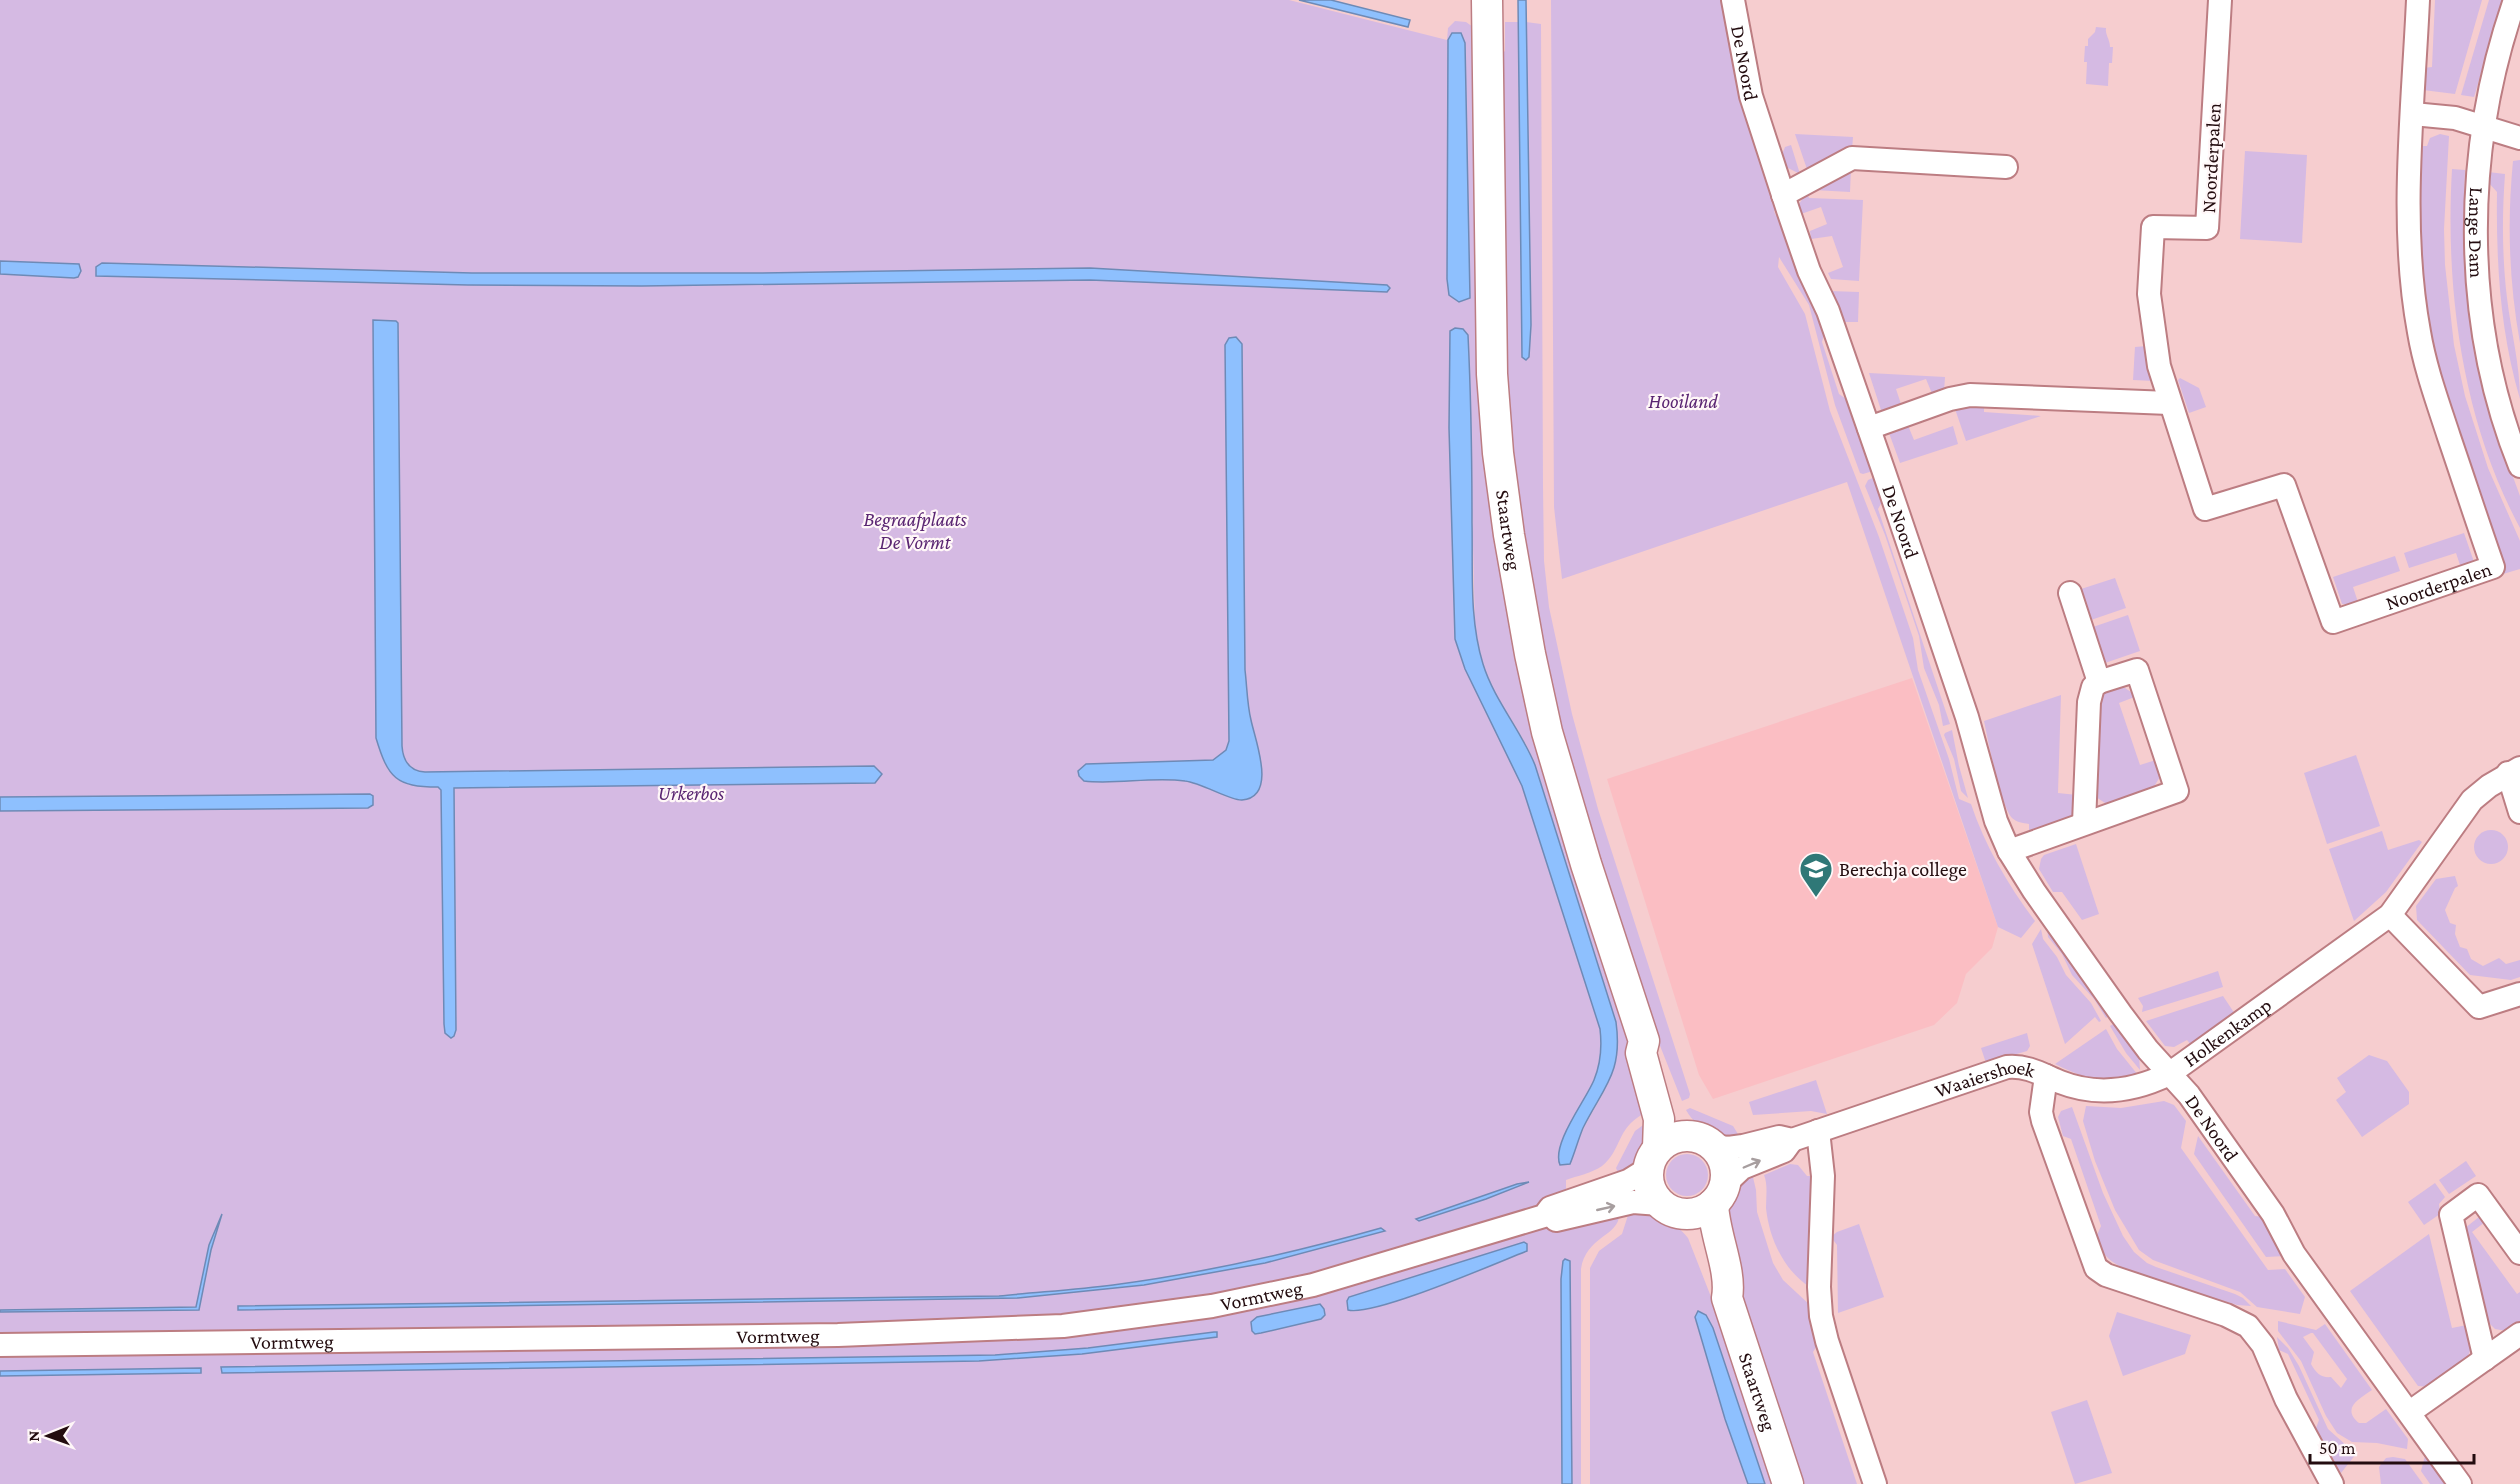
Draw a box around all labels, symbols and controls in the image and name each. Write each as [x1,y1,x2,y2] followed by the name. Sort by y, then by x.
[1727,24,1763,103] street label: De Noord
[2197,102,2226,214] street label: Noorderpalen
[2464,187,2488,279] street label: Lange Dam
[1648,390,1718,412] park label: Hooiland
[1878,482,1924,561] street label: De Noord
[1492,488,1526,572] street label: Staartweg
[863,508,967,553] park label: Begraafplaats De Vormt
[2383,557,2495,614] street label: Noorderpalen
[658,782,725,804] park label: Urkerbos
[1798,851,1834,898] school or university icon: Berechja college
[1839,858,1967,881] place label: Berechja college
[2179,993,2276,1071] street label: Holkenkamp
[1932,1056,2038,1102] street label: Waaiershoek
[2181,1090,2243,1166] street label: De Noord
[1743,1158,1761,1169] one-way arrow
[1596,1202,1616,1213] one-way arrow
[1218,1276,1305,1315] street label: Vormtweg
[736,1324,820,1347] street label: Vormtweg
[250,1330,334,1353] street label: Vormtweg
[1735,1350,1781,1434] street label: Staartweg
[18,1406,78,1466] north arrow
[2310,1427,2474,1465] scale bar
[25,1431,42,1442] text: N
[2319,1438,2356,1458] text: 50 m

